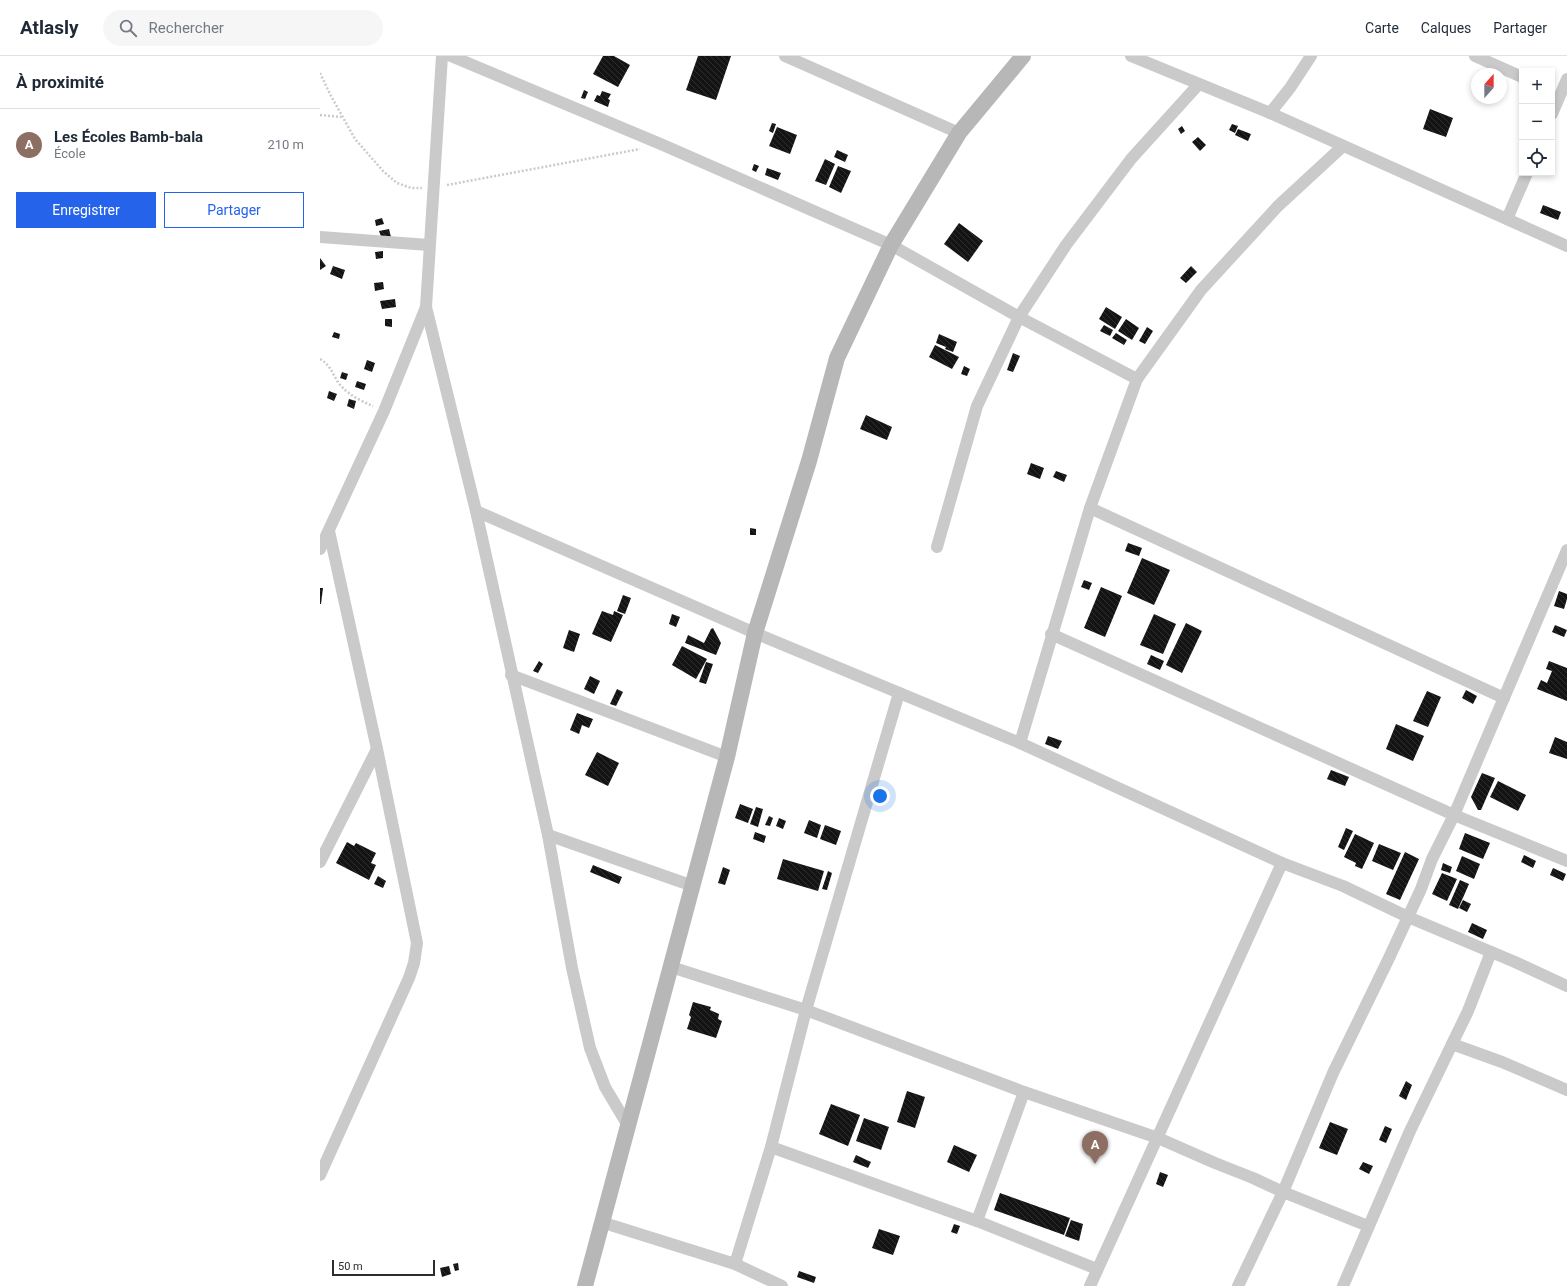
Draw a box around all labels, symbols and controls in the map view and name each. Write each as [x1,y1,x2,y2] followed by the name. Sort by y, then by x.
[103,10,383,46] search box
[20,16,79,39] text: Atlasly
[117,17,139,39] icon: search
[149,19,224,37] text: Rechercher
[1365,20,1399,36] text: Carte
[1421,20,1471,36] text: Calques
[1493,20,1547,36] text: Partager
[1471,68,1507,104] north arrow
[1519,68,1555,176] map controls
[1519,68,1555,104] button: +
[16,72,104,92] text: À proximité
[1519,104,1555,140] button: −
[54,128,203,146] text: Les Écoles Bamb-bala
[25,137,33,152] text: A
[267,137,304,152] text: 210 m
[1519,140,1555,176] button: locate
[54,146,86,161] text: École
[16,192,156,228] button: Enregistrer
[164,192,304,228] button: Partager
[870,786,890,806] your location
[1082,1131,1108,1164] pin: A
[332,1258,435,1277] scale bar
[338,1260,363,1273] text: 50 m

